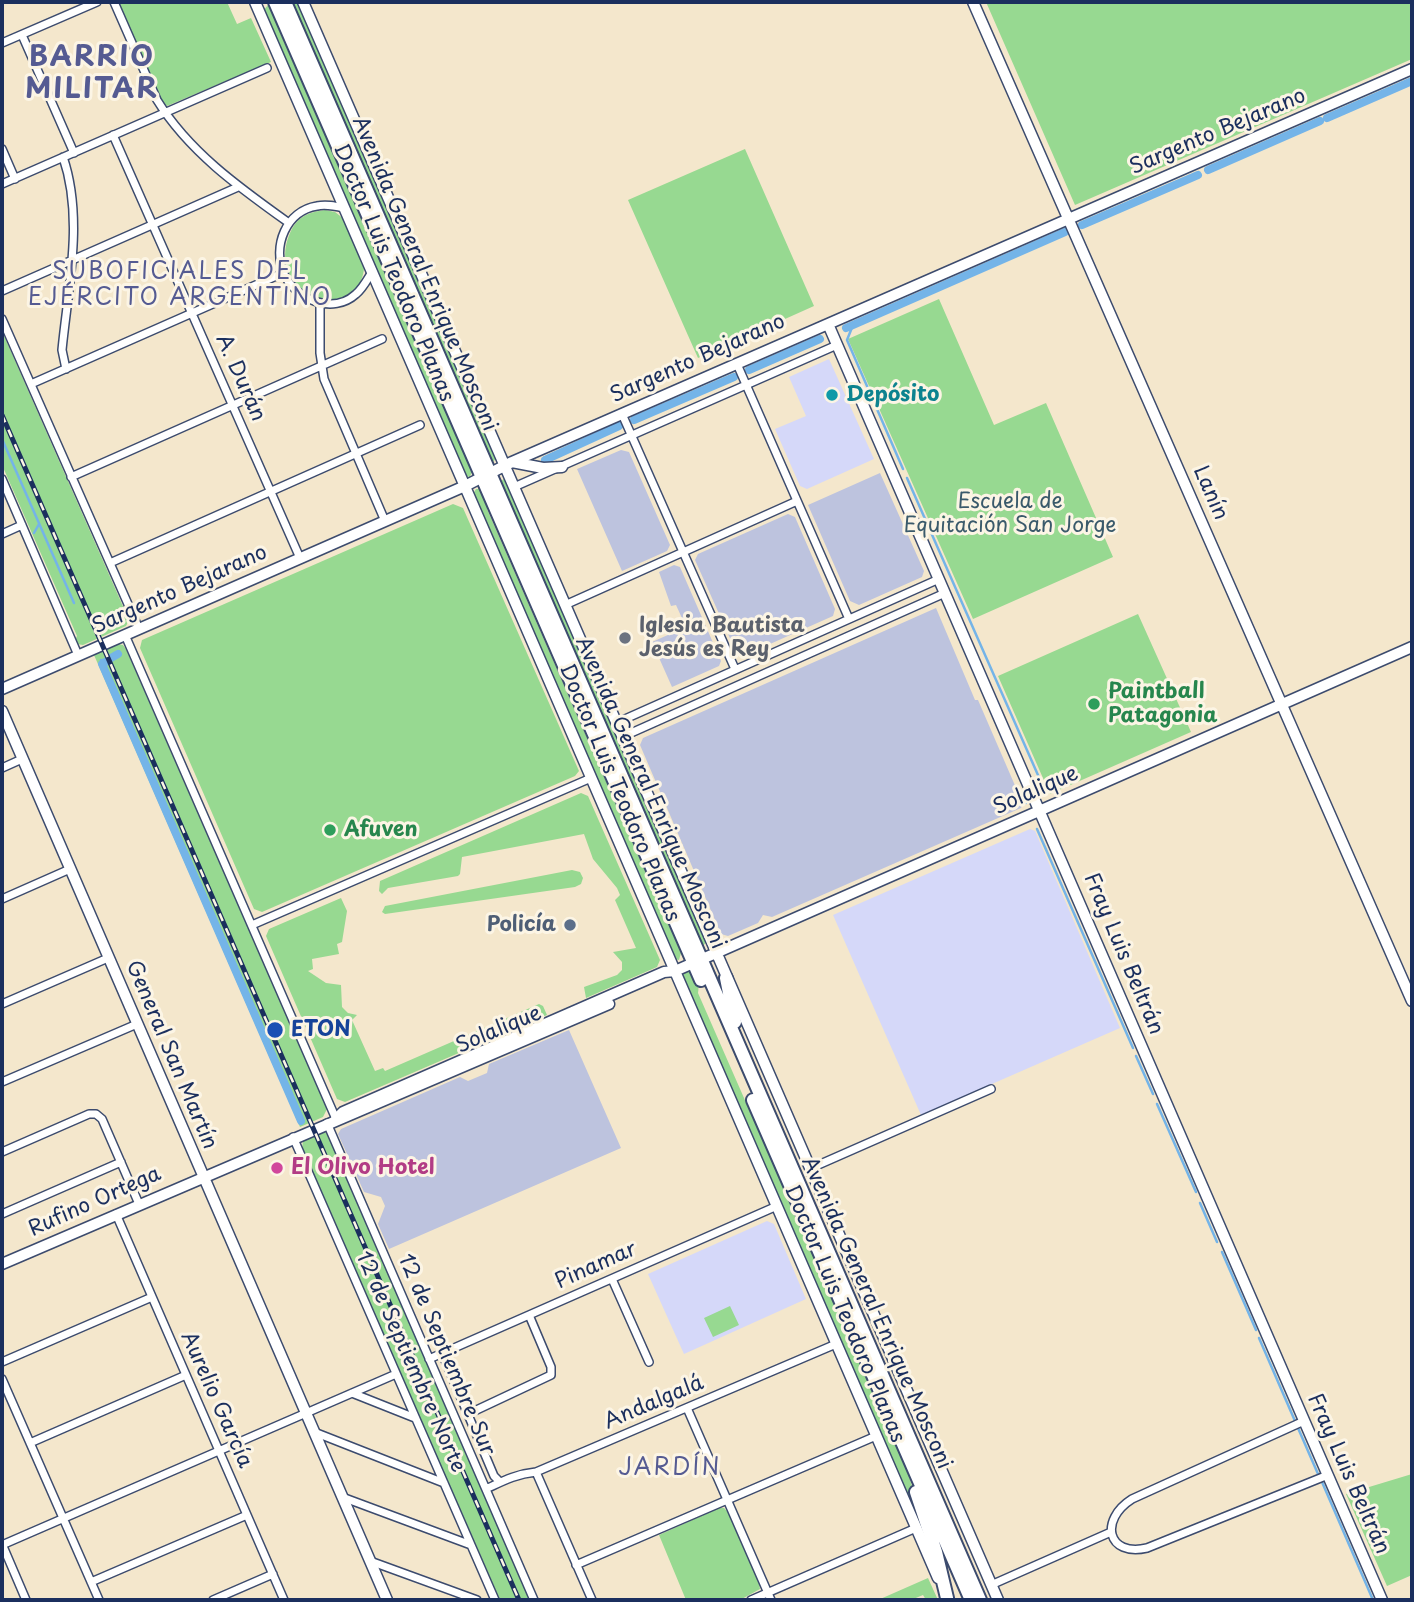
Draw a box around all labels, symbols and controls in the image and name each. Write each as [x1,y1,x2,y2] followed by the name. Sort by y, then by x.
[27,41,157,107] district label: BARRIO MILITAR
[1126,84,1310,180] street label: Sargento Bejarano
[346,113,502,435] street label: Avenida General Enrique Mosconi
[327,140,459,406] street label: Doctor Luis Teodoro Planas
[32,259,328,313] district label: SUBOFICIALES DEL EJÉRCITO ARGENTINO
[607,309,789,409] street label: Sargento Bejarano
[210,331,270,425] street label: A. Durán
[846,382,939,408] place label: Depósito
[824,387,840,403] marker: Depósito
[1187,462,1233,524] street label: Lanín
[904,489,1116,539] park label: Escuela de Equitación San Jorge
[89,540,271,640] street label: Sargento Bejarano
[639,613,805,663] place label: Iglesia Bautista Jesús es Rey
[617,630,633,646] marker: Iglesia Bautista Jesús es Rey
[569,633,731,953] street label: Avenida General Enrique Mosconi
[553,660,685,926] street label: Doctor Luis Teodoro Planas
[1108,679,1218,729] place label: Paintball Patagonia
[1086,696,1102,712] marker: Paintball Patagonia
[990,761,1082,821] street label: Solalique
[344,817,417,843] place label: Afuven
[322,822,338,838] marker: Afuven
[1078,870,1168,1038] street label: Fray Luis Beltrán
[487,912,556,938] place label: Policía
[562,917,578,933] marker: Policía
[120,957,222,1153] street label: General San Martín
[453,1001,545,1059] street label: Solalique
[291,1017,351,1043] place label: ETON
[265,1020,285,1040] marker: ETON
[795,1153,957,1473] street label: Avenida General Enrique Mosconi
[291,1155,435,1181] place label: El Olivo Hotel
[269,1160,285,1176] marker: El Olivo Hotel
[25,1162,165,1242] street label: Rufino Ortega
[778,1181,910,1447] street label: Doctor Luis Teodoro Planas
[551,1237,641,1295] street label: Pinamar
[350,1248,470,1476] street label: 12 de Septiembre Norte
[392,1250,500,1460] street label: 12 de Septiembre Sur
[175,1328,257,1472] street label: Aurelio García
[600,1371,708,1435] street label: Andalgalá
[1301,1390,1395,1558] street label: Fray Luis Beltrán
[621,1455,719,1483] district label: JARDÍN

